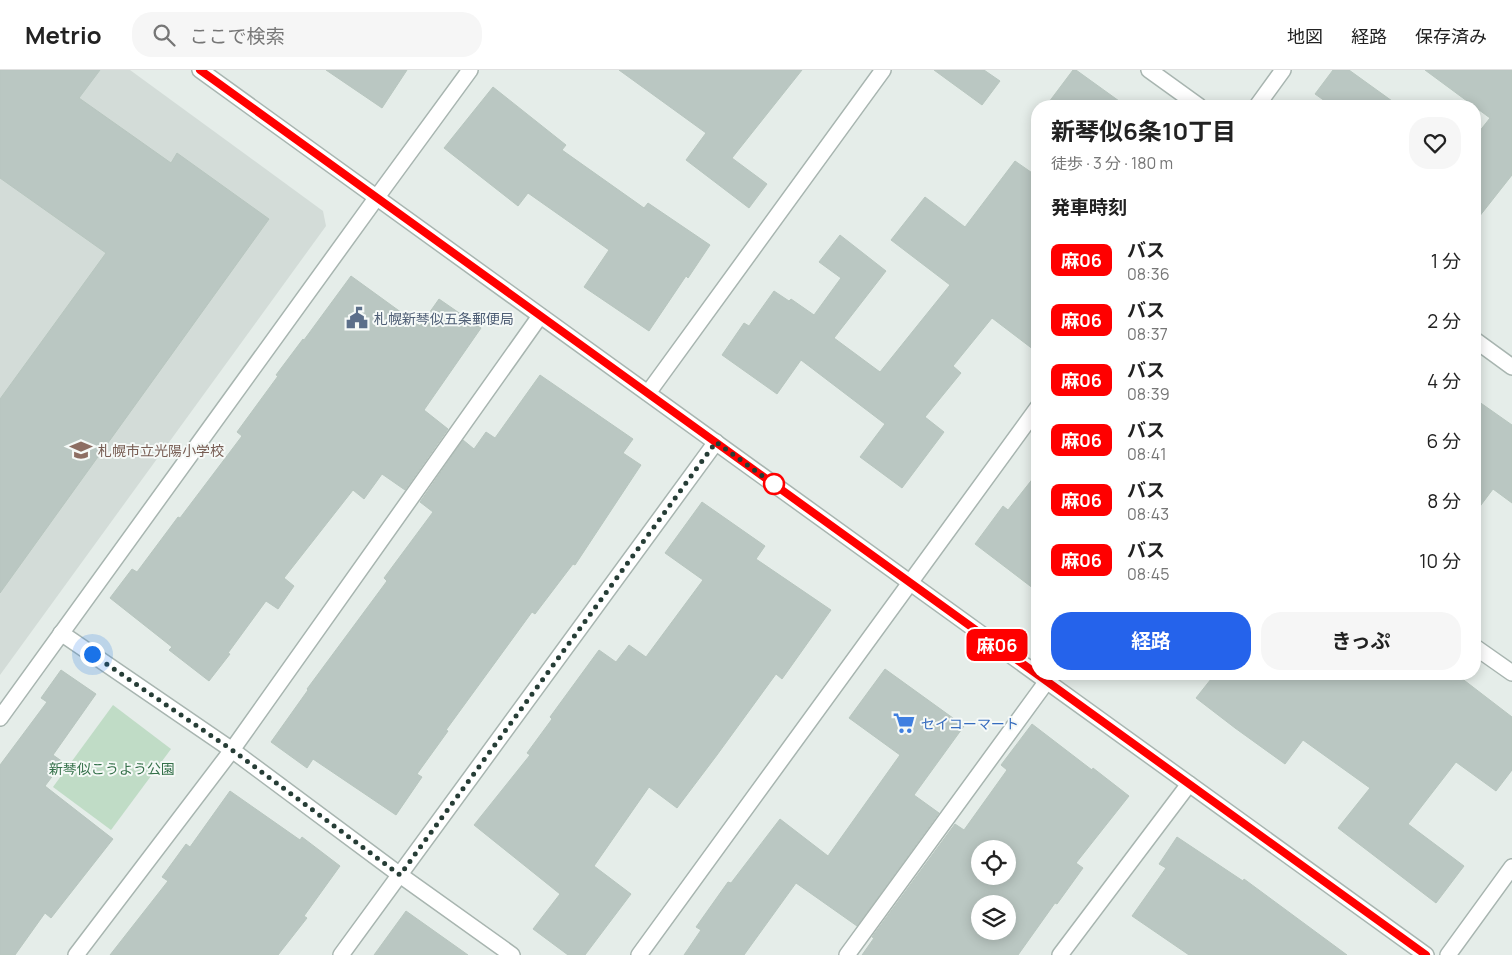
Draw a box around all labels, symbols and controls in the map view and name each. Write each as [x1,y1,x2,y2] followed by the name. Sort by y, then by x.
[132,12,482,57] search box
[25,18,102,51] text: Metrio
[150,21,178,49] icon: search
[190,23,285,49] text: ここで検索
[1287,24,1323,48] text: 地図
[1351,24,1387,48] text: 経路
[1415,24,1487,48] text: 保存済み
[1051,114,1236,147] text: 新琴似6条10丁目
[1409,117,1461,169] button: heart
[1051,152,1173,174] text: 徒歩 · 3 分 · 180 m
[1051,194,1127,220] text: 発車時刻
[1127,237,1165,263] text: バス
[1061,248,1102,272] text: 麻06
[1431,248,1461,274] text: 1 分
[1127,263,1170,285] text: 08:36
[1127,297,1165,323] text: バス
[344,305,370,331] public building icon: 札幌新琴似五条郵便局
[1061,308,1102,332] text: 麻06
[1427,308,1461,334] text: 2 分
[374,309,514,328] place label: 札幌新琴似五条郵便局
[1127,323,1168,345] text: 08:37
[1127,357,1165,383] text: バス
[1061,368,1102,392] text: 麻06
[1427,368,1461,394] text: 4 分
[1127,383,1170,405] text: 08:39
[1127,417,1165,443] text: バス
[1061,428,1102,452] text: 麻06
[1426,428,1461,454] text: 6 分
[68,437,94,463] school or university icon: 札幌市立光陽小学校
[98,441,224,460] place label: 札幌市立光陽小学校
[1127,443,1167,465] text: 08:41
[763,473,785,495] unlabelled marker
[1127,477,1165,503] text: バス
[1061,488,1102,512] text: 麻06
[1427,488,1461,514] text: 8 分
[1127,503,1169,525] text: 08:43
[1127,537,1165,563] text: バス
[1061,548,1102,572] text: 麻06
[1419,548,1461,574] text: 10 分
[1127,563,1170,585] text: 08:45
[1051,612,1251,670] button: 経路
[1261,612,1461,670] button: きっぷ
[968,629,1026,661] line badge: 麻06
[976,633,1018,657] text: 麻06
[80,642,105,667] your location
[891,710,917,736] supermarket icon: セイコーマート
[921,714,1019,733] place label: セイコーマート
[49,759,175,778] park label: 新琴似こうよう公園
[971,840,1016,940] map controls
[971,840,1016,885] button: locate
[971,895,1016,940] button: layers

